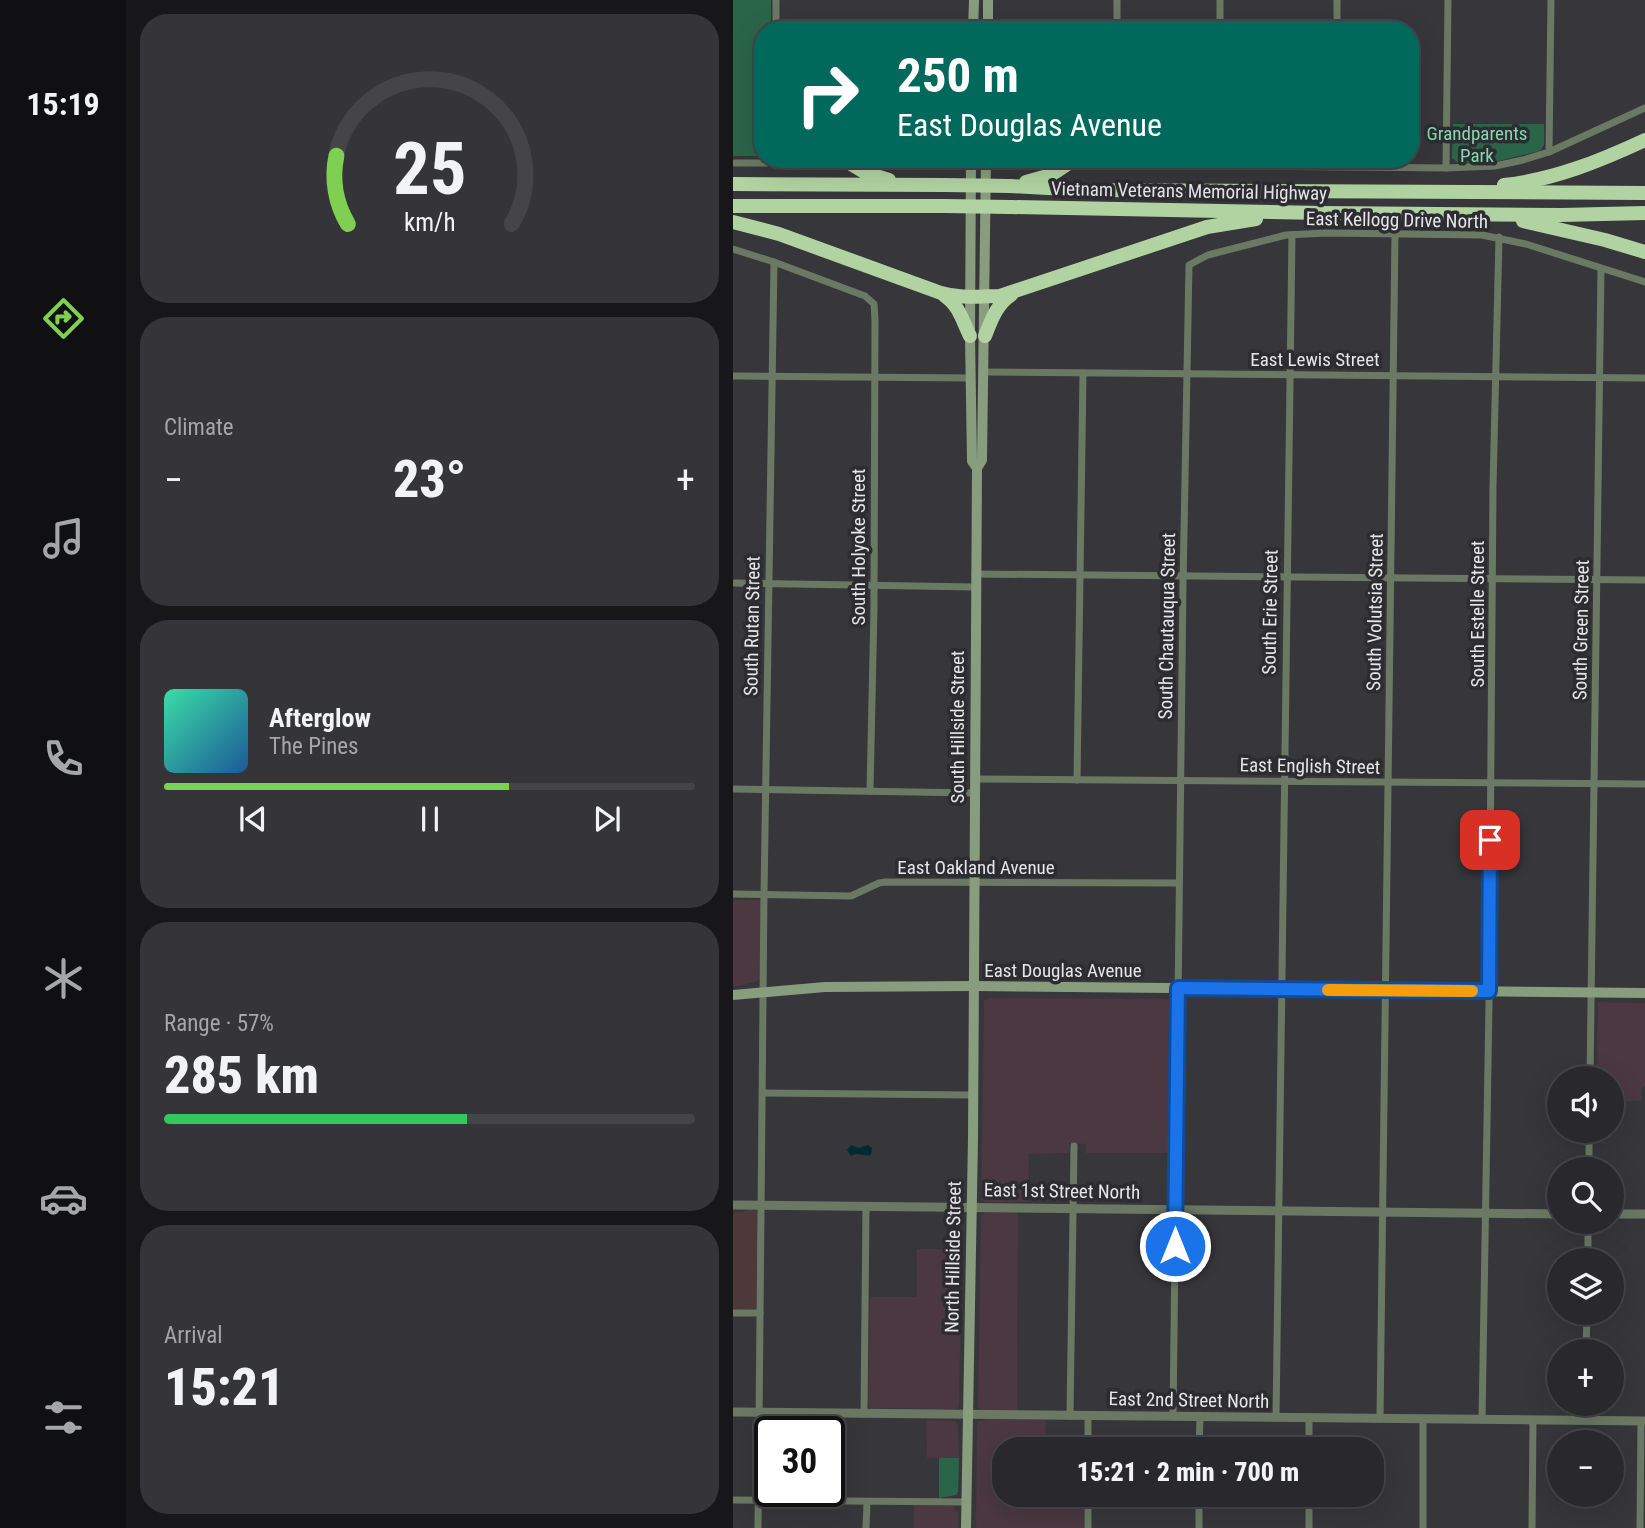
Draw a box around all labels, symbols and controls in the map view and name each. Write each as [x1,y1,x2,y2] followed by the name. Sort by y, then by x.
[897,47,1019,104] text: 250 m
[782,49,873,140] icon: right
[26,85,100,123] text: 15:19
[897,106,1162,144] text: East Douglas Avenue
[1427,122,1527,167] park label: Grandparents Park
[393,127,466,213] text: 25
[1051,177,1327,205] street label: Vietnam Veterans Memorial Highway
[1306,207,1488,233] street label: East Kellogg Drive North
[404,208,455,237] text: km/h
[39,294,88,343] icon: directions
[1250,348,1380,371] street label: East Lewis Street
[164,414,234,441] text: Climate
[393,449,466,510] text: 23°
[164,458,183,502] text: −
[676,458,695,502] text: +
[847,469,870,625] street label: South Holyoke Street
[39,514,88,563] icon: music
[1154,533,1180,719] street label: South Chautauqua Street
[1362,533,1388,691] street label: South Volutsia Street
[1466,541,1489,687] street label: South Estelle Street
[1257,549,1283,675] street label: South Erie Street
[739,556,765,696] street label: South Rutan Street
[1568,560,1594,700] street label: South Green Street
[946,651,969,803] street label: South Hillside Street
[269,703,371,733] text: Afterglow
[269,733,359,760] text: The Pines
[39,734,88,783] icon: phone
[1239,753,1381,779] street label: East English Street
[234,800,272,838] icon: previous
[411,800,449,838] icon: pause
[588,800,626,838] icon: next
[1460,810,1520,870] pin
[1471,821,1509,859] icon: arrive
[897,856,1055,879] street label: East Oakland Avenue
[39,954,88,1003] icon: climate
[984,959,1142,982] street label: East Douglas Avenue
[164,1010,274,1037] text: Range · 57%
[164,1045,319,1106] text: 285 km
[1547,1066,1624,1507] map controls
[1547,1066,1624,1143] button: sound
[1547,1157,1624,1234] button: search
[39,1174,88,1223] icon: car
[984,1178,1140,1204] street label: East 1st Street North
[940,1181,966,1333] street label: North Hillside Street
[1138,1209,1212,1283] position arrow
[1547,1248,1624,1325] button: layers
[164,1322,223,1349] text: Arrival
[1547,1339,1624,1416] button: +
[164,1357,284,1418] text: 15:21
[1108,1387,1270,1413] street label: East 2nd Street North
[39,1393,88,1442] icon: filters
[754,1416,845,1507] speed limit sign: 30
[1547,1430,1624,1507] button: −
[1077,1457,1299,1487] text: 15:21 · 2 min · 700 m

